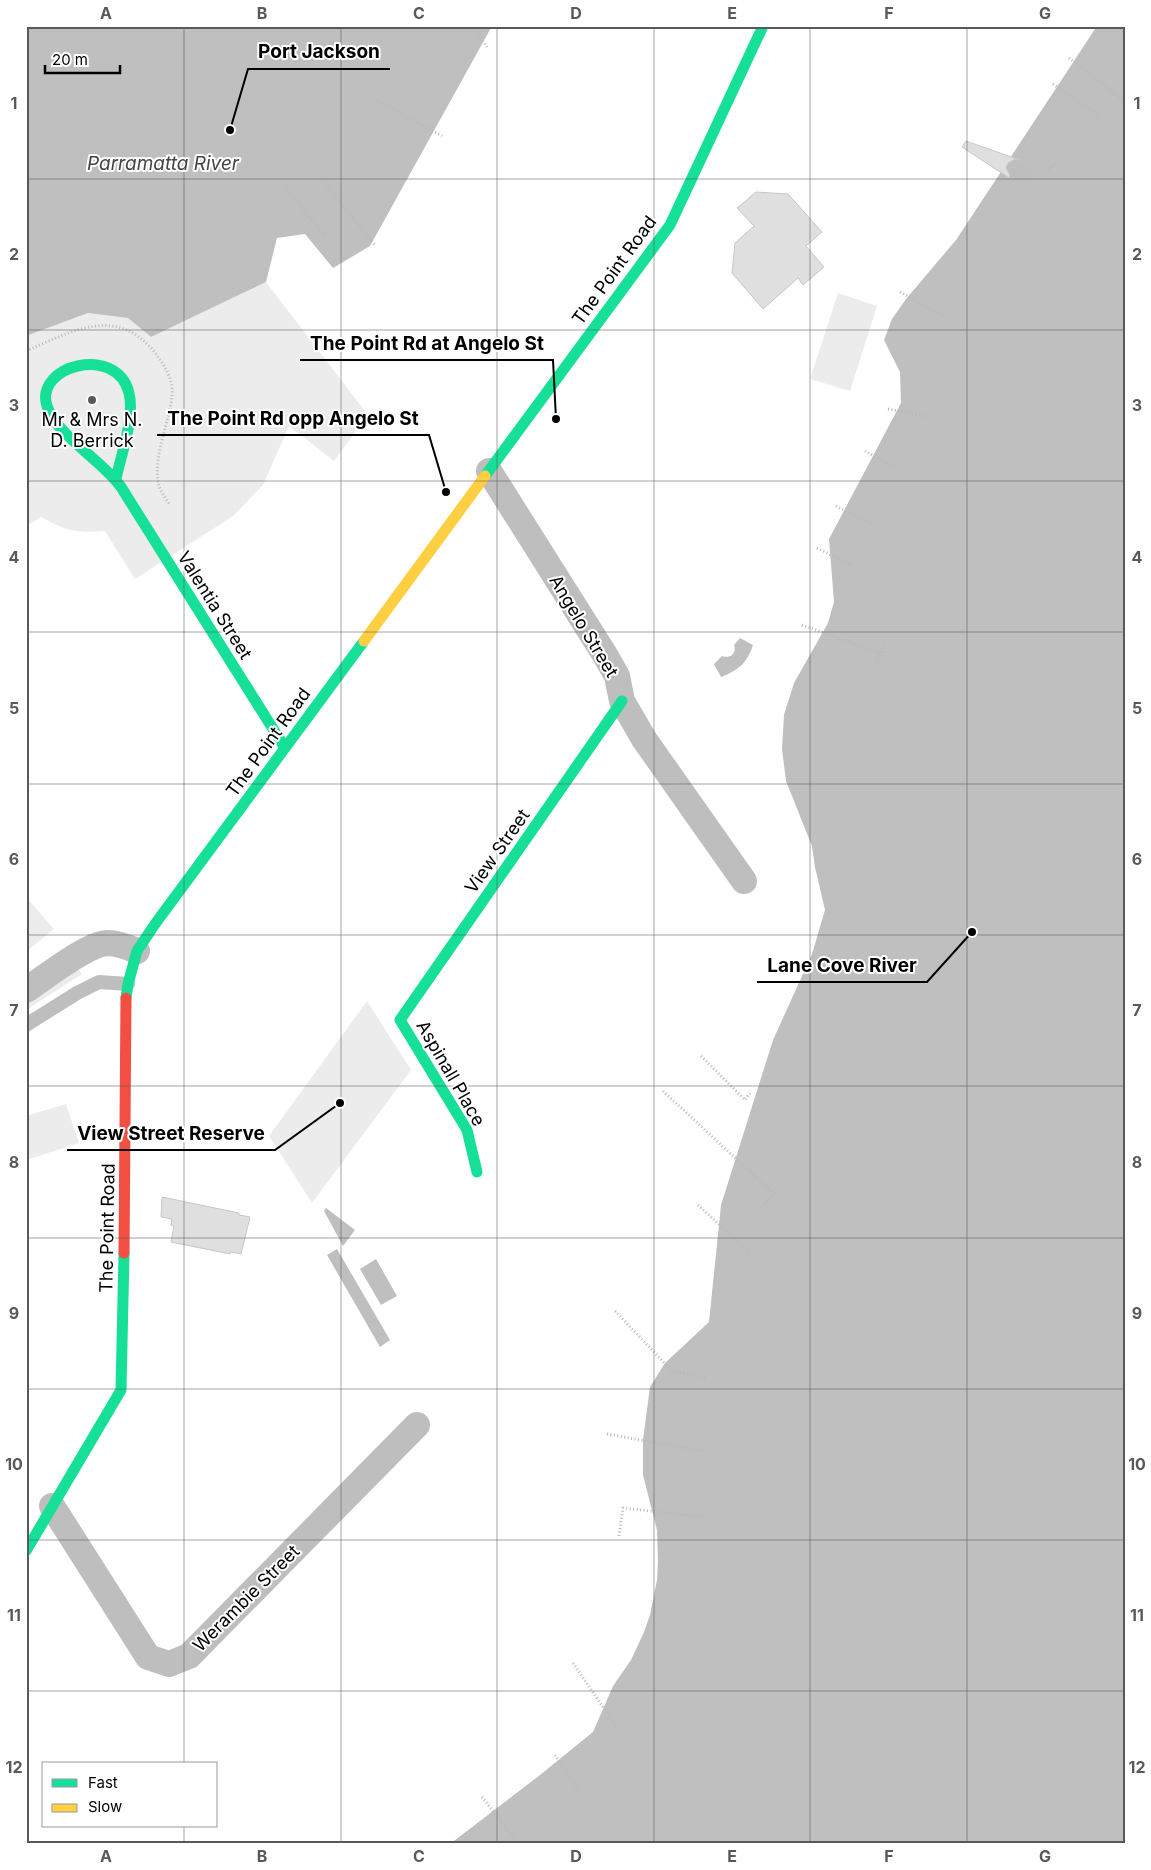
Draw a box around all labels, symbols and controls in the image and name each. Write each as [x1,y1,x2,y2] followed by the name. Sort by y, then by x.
[100,3,112,23] text: A
[257,3,267,23] text: B
[413,3,425,23] text: C
[570,3,582,23] text: D
[727,3,737,23] text: E
[884,3,894,23] text: F
[1039,3,1051,23] text: G
[248,35,390,69] callout: Port Jackson
[258,40,380,63] text: Port Jackson
[45,42,120,74] scale bar
[52,50,88,69] text: 20 m
[11,93,17,113] text: 1
[1134,93,1140,113] text: 1
[87,152,240,175] water label: Parramatta River
[567,211,661,329] street label: The Point Road
[9,244,19,264] text: 2
[1132,244,1142,264] text: 2
[300,326,553,360] callout: The Point Rd at Angelo St
[310,332,544,355] text: The Point Rd at Angelo St
[86,394,98,406] marker: Mr & Mrs N. D. Berrick
[9,395,19,415] text: 3
[1132,395,1142,415] text: 3
[157,401,429,435] callout: The Point Rd opp Angelo St
[167,407,419,430] text: The Point Rd opp Angelo St
[41,409,143,451] place label: Mr & Mrs N. D. Berrick
[9,547,20,567] text: 4
[173,547,257,663] street label: Valentia Street
[1132,547,1143,567] text: 4
[545,571,623,681] street label: Angelo Street
[221,683,315,801] street label: The Point Road
[9,698,19,718] text: 5
[1132,698,1142,718] text: 5
[460,805,534,897] street label: View Street
[9,849,19,869] text: 6
[1132,849,1142,869] text: 6
[757,948,927,982] callout: Lane Cove River
[767,954,917,977] text: Lane Cove River
[9,1000,19,1020] text: 7
[1132,1000,1142,1020] text: 7
[412,1016,490,1130] street label: Aspinall Place
[67,1116,275,1150] callout: View Street Reserve
[77,1122,265,1145] text: View Street Reserve
[9,1152,19,1172] text: 8
[1132,1152,1142,1172] text: 8
[95,1163,119,1293] street label: The Point Road
[9,1303,19,1323] text: 9
[1132,1303,1142,1323] text: 9
[5,1454,23,1474] text: 10
[1128,1454,1146,1474] text: 10
[188,1540,304,1656] street label: Werambie Street
[7,1605,21,1625] text: 11
[1130,1605,1144,1625] text: 11
[6,1757,22,1777] text: 12
[1129,1757,1145,1777] text: 12
[42,1762,218,1828] legend
[88,1773,118,1792] text: Fast
[88,1797,122,1816] text: Slow
[100,1846,112,1866] text: A
[257,1846,267,1866] text: B
[413,1846,425,1866] text: C
[570,1846,582,1866] text: D
[727,1846,737,1866] text: E
[884,1846,894,1866] text: F
[1039,1846,1051,1866] text: G

